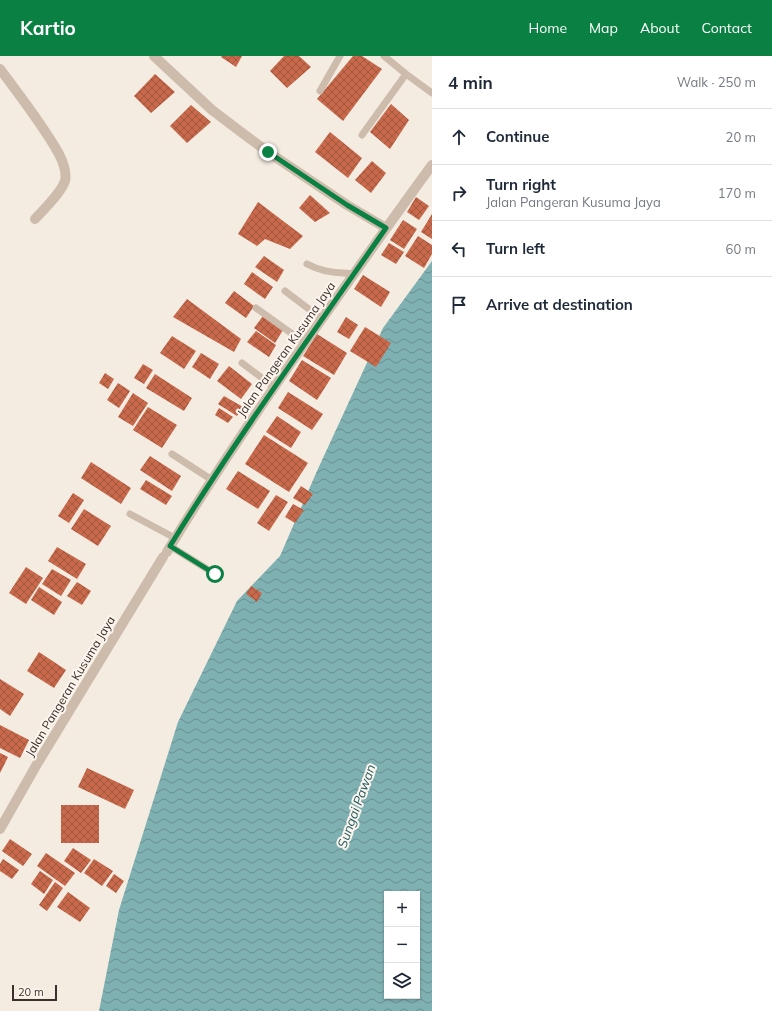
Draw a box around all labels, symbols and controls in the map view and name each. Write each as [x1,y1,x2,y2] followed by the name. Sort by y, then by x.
[20,16,76,40] text: Kartio
[528,19,567,37] text: Home
[589,19,618,37] text: Map
[640,19,680,37] text: About
[702,19,752,37] text: Contact
[448,72,493,93] text: 4 min
[677,74,756,90] text: Walk · 250 m
[448,126,470,148] icon: ahead
[486,127,549,146] text: Continue
[726,129,756,145] text: 20 m
[259,143,277,161] route end
[486,175,556,194] text: Turn right
[448,182,470,204] icon: right
[718,185,756,201] text: 170 m
[486,194,661,210] text: Jalan Pangeran Kusuma Jaya
[448,238,470,260] icon: left
[486,239,545,258] text: Turn left
[726,241,756,257] text: 60 m
[234,279,338,419] street label: Jalan Pangeran Kusuma Jaya
[448,294,470,316] icon: arrive
[486,295,633,314] text: Arrive at destination
[206,565,224,583] route start
[22,613,118,759] street label: Jalan Pangeran Kusuma Jaya
[333,762,379,850] water label: Sungai Pawan
[384,891,420,999] map controls
[384,891,420,927] button: +
[384,927,420,963] button: −
[384,963,420,999] button: layers
[12,983,57,1002] scale bar
[18,985,44,999] text: 20 m

